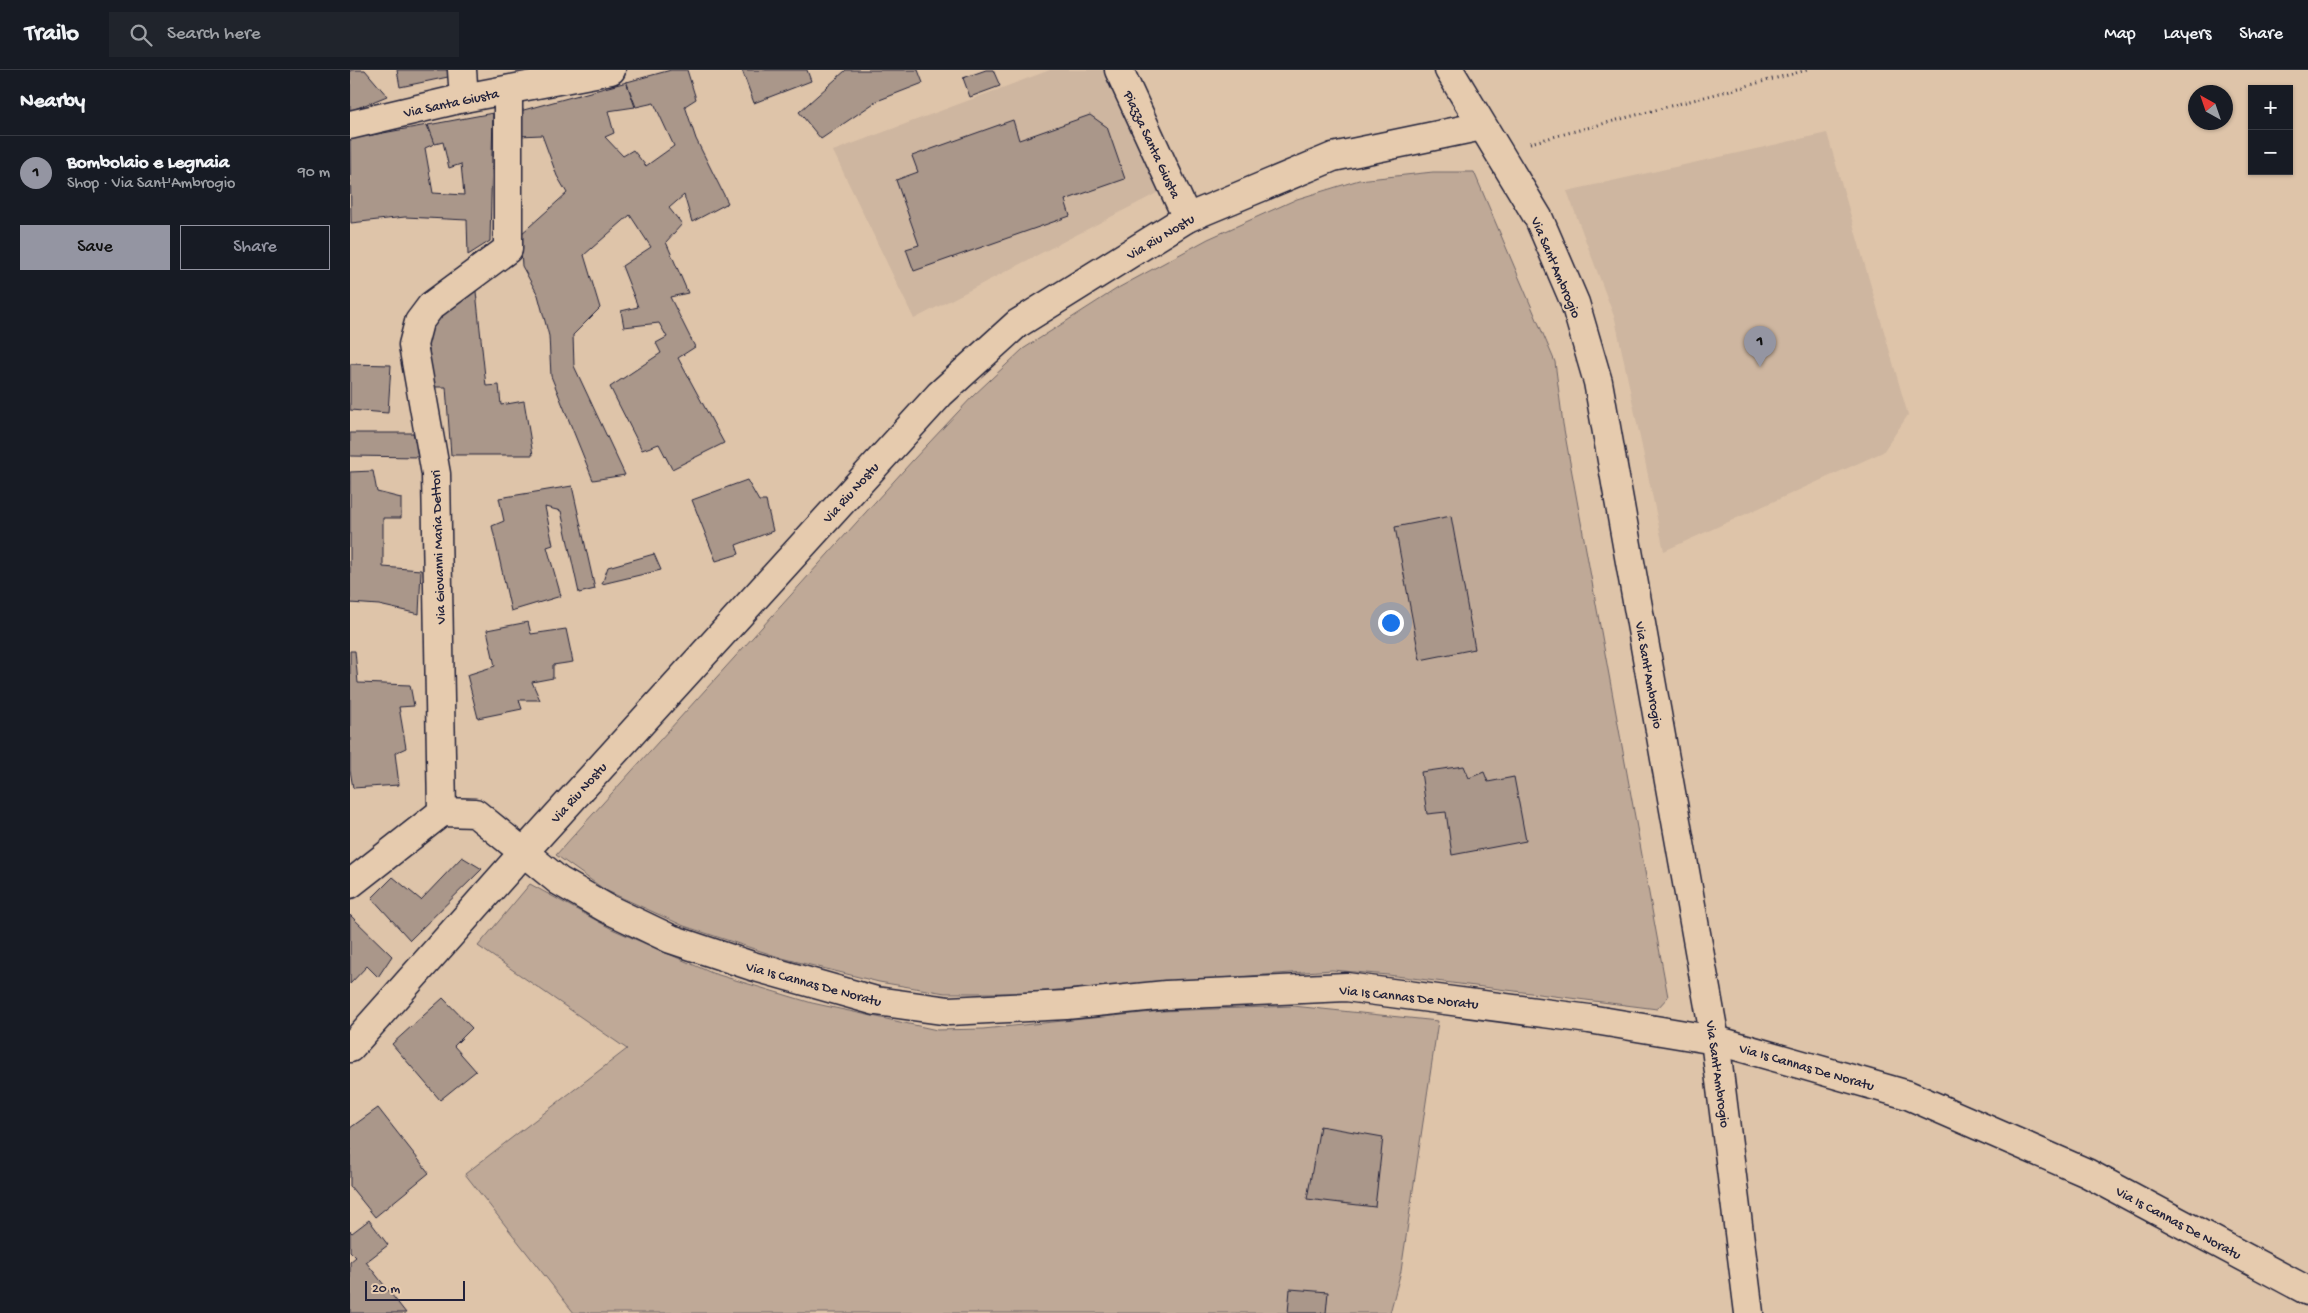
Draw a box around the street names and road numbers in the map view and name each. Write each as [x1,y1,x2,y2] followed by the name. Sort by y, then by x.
[401,86,502,123] street label: Via Santa Giusta
[1118,88,1184,203] street label: Piazza Santa Giusta
[1123,211,1199,266] street label: Via Riu Nostu
[1525,214,1584,321] street label: Via Sant'Ambrogio
[819,459,884,528] street label: Via Riu Nostu
[428,470,451,625] street label: Via Giovanni Maria Dettori
[1630,620,1665,730] street label: Via Sant'Ambrogio
[547,759,612,828] street label: Via Riu Nostu
[743,959,883,1012] street label: Via Is Cannas De Noratu
[1337,983,1480,1014] street label: Via Is Cannas De Noratu
[1700,1019,1732,1129] street label: Via Sant'Ambrogio
[1736,1041,1876,1096] street label: Via Is Cannas De Noratu
[2111,1183,2244,1265] street label: Via Is Cannas De Noratu

